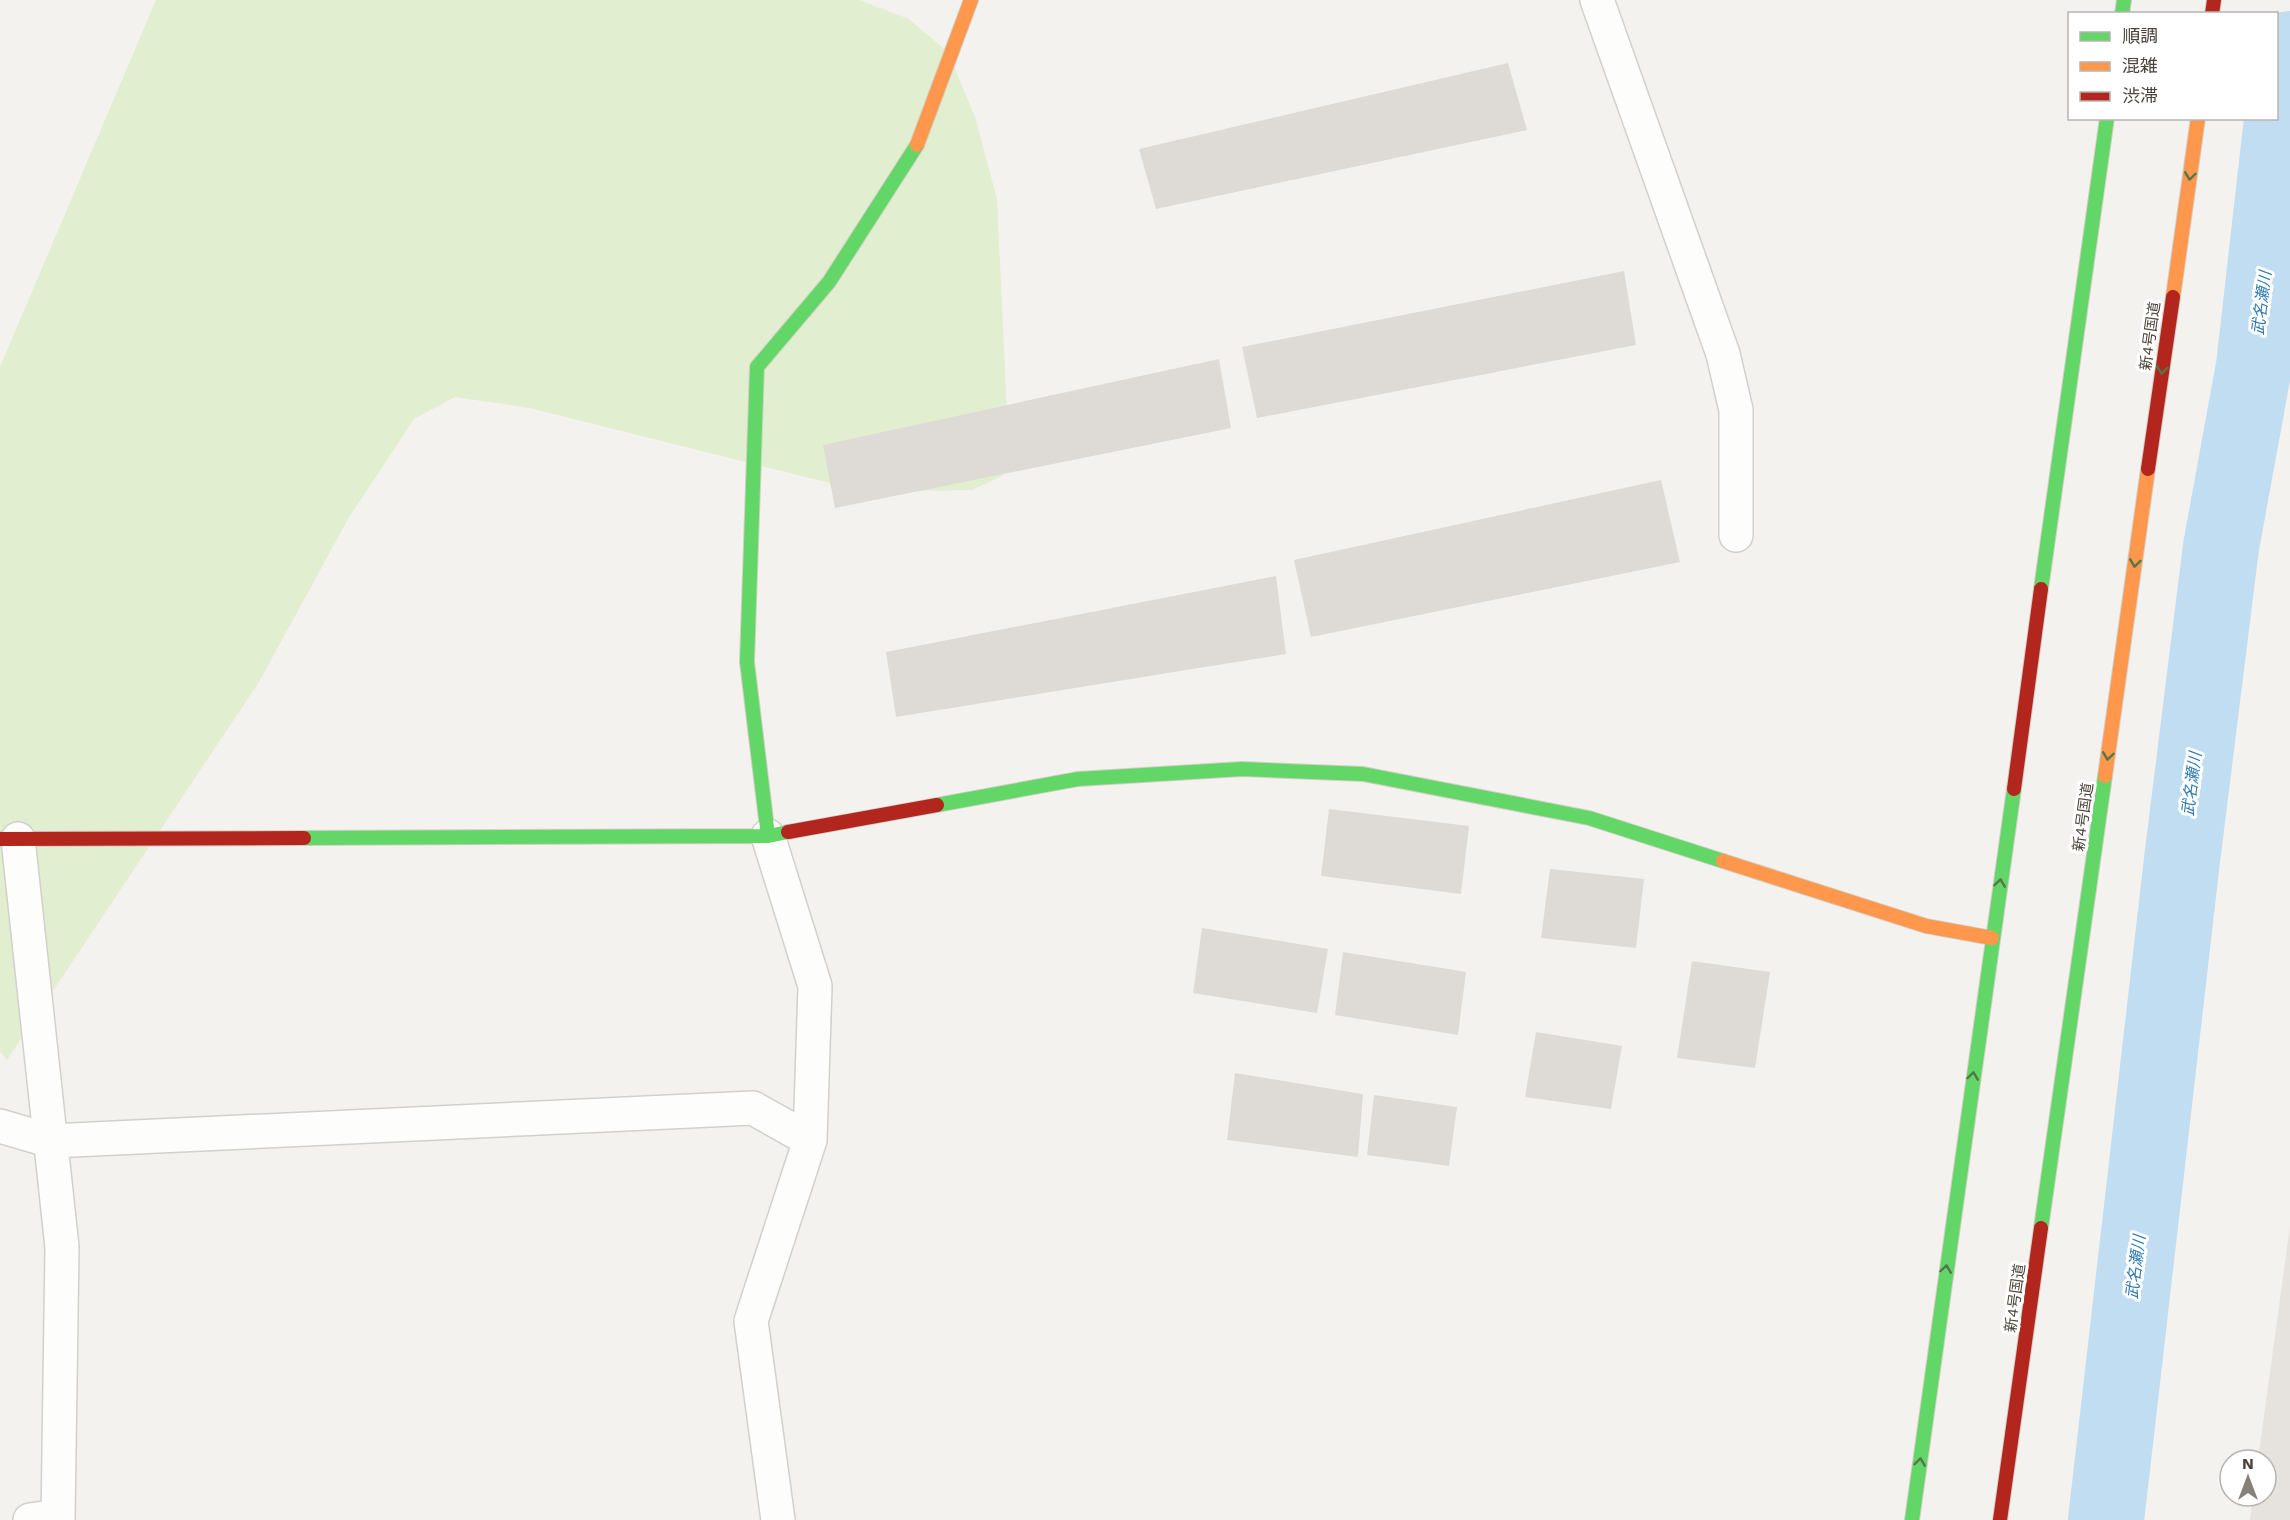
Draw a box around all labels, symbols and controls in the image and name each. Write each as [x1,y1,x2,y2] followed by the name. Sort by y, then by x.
[2068,12,2278,120] legend
[2122,25,2158,46] text: 順調
[2122,55,2158,76] text: 混雑
[2122,85,2158,106] text: 渋滞
[2184,172,2196,181] one-way arrow
[2248,268,2275,336] water label: 武名瀬川
[2136,300,2164,372] street label: 新4号国道
[2157,365,2169,374] one-way arrow
[2130,558,2142,567] one-way arrow
[2178,749,2205,817] water label: 武名瀬川
[2103,751,2115,760] one-way arrow
[2069,781,2097,853] street label: 新4号国道
[1993,878,2005,887] one-way arrow
[1966,1071,1979,1080] one-way arrow
[2122,1232,2149,1300] water label: 武名瀬川
[2001,1262,2029,1334] street label: 新4号国道
[1940,1264,1952,1273] one-way arrow
[2218,1448,2278,1508] north arrow
[2242,1454,2254,1473] text: N
[1913,1457,1925,1467] one-way arrow

